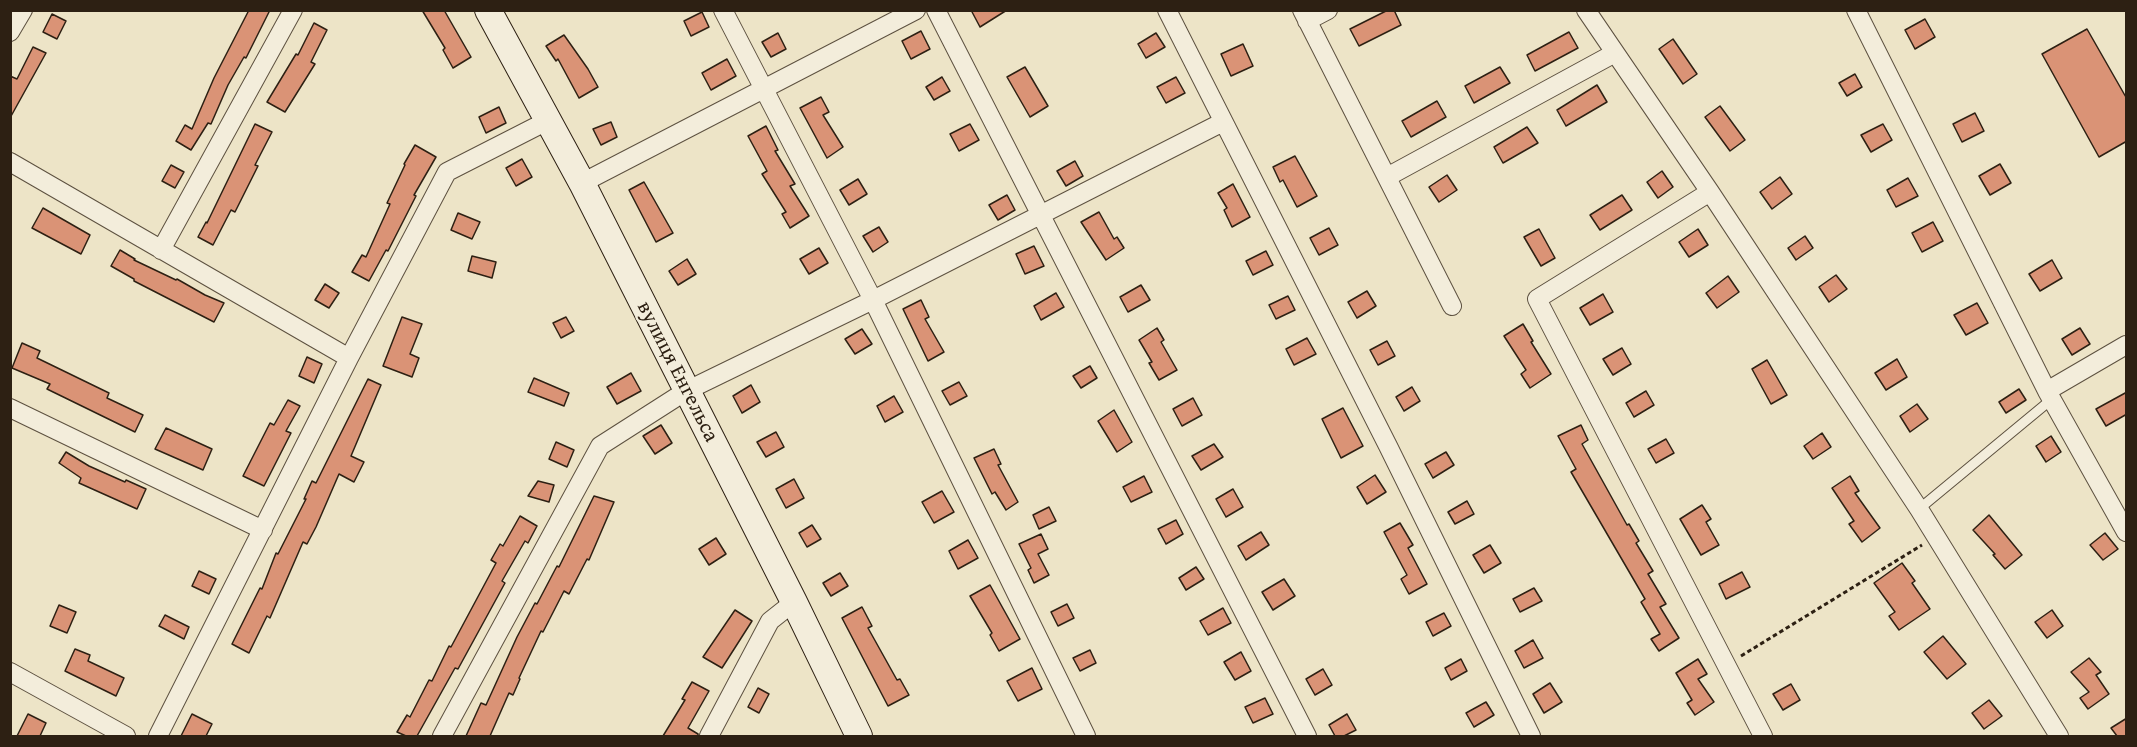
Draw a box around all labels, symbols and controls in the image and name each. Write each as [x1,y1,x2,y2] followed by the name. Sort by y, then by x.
[631,297,723,447] street label: вулиця Енгельса

